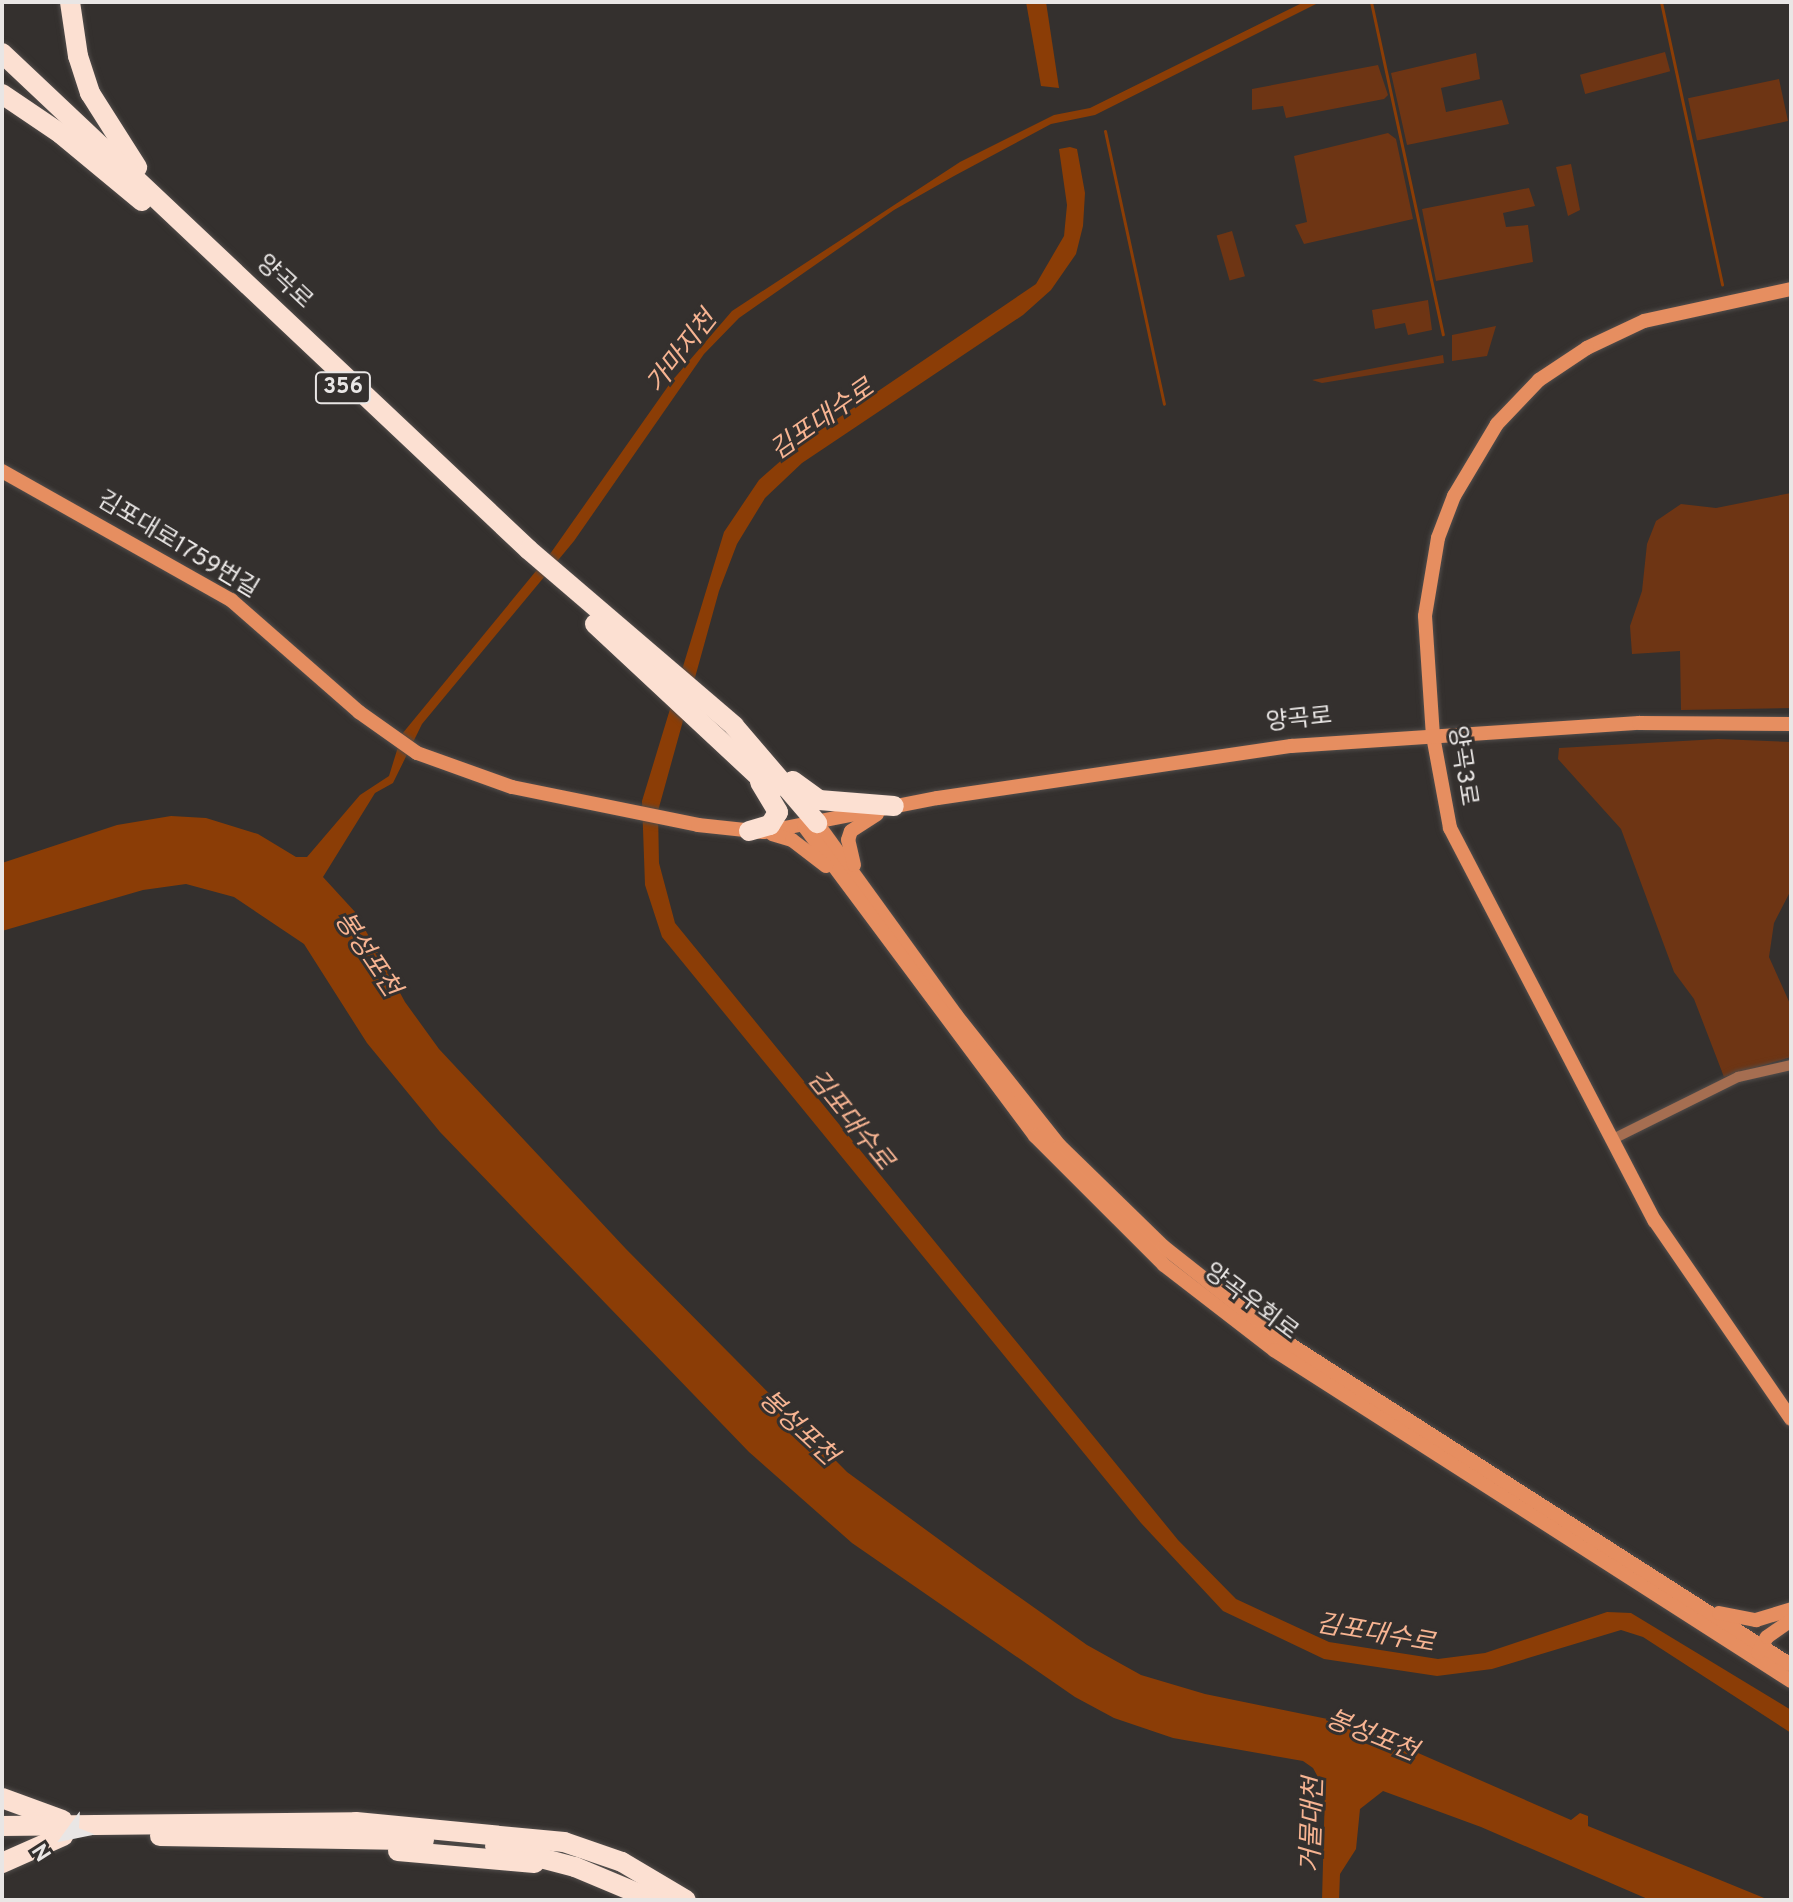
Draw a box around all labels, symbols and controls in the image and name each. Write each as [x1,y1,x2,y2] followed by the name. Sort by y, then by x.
[249,250,317,316] street label: 양곡로
[641,306,725,400] water label: 가마지천
[313,370,373,406] road number: 356
[765,374,881,468] water label: 김포대수로
[91,487,263,605] street label: 김포대로1759번길
[1265,703,1333,739] street label: 양곡로
[1440,724,1482,808] street label: 양곡3로
[326,907,406,1003] water label: 봉성포천
[799,1065,899,1177] water label: 김포대수로
[1197,1258,1303,1348] street label: 양곡우회로
[751,1385,843,1473] water label: 봉성포천
[1313,1609,1437,1661] water label: 김포대수로
[1321,1705,1421,1769] water label: 봉성포천
[1297,1777,1331,1873] water label: 거물대천
[24,1798,104,1878] north arrow
[28,1837,59,1865] text: N

